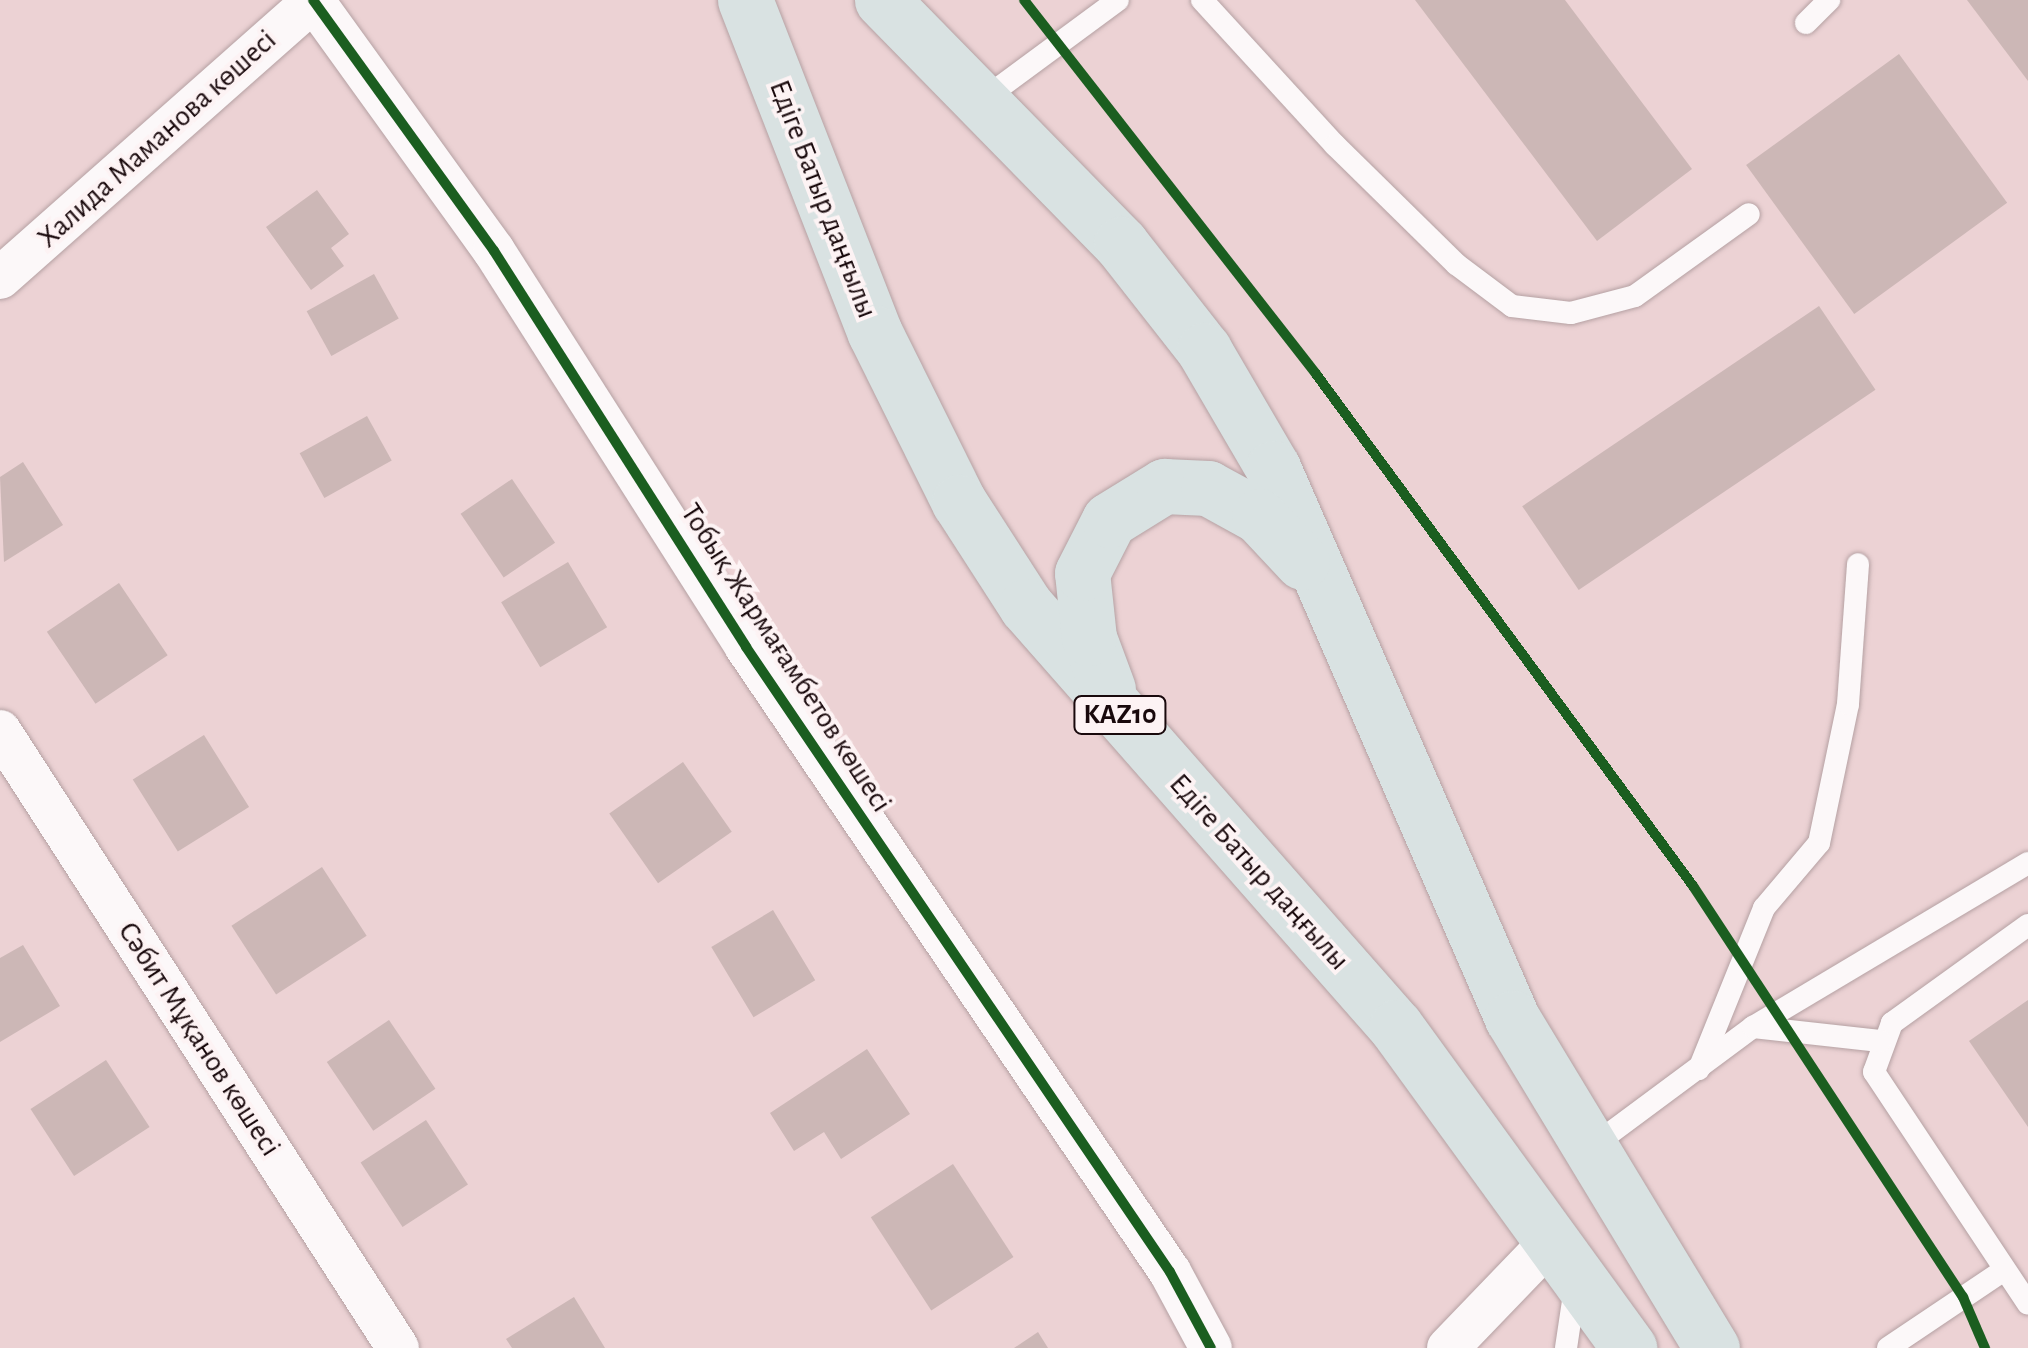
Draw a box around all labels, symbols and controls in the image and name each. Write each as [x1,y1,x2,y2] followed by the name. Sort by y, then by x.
[30,22,284,256] street label: Халида Маманова көшесі
[761,75,885,323] street label: Едіге Батыр даңғылы
[673,497,899,819] street label: Тобық Жармағамбетов көшесі
[1072,692,1168,738] road number: KAZ10
[1161,766,1357,978] street label: Едіге Батыр даңғылы
[110,915,288,1163] street label: Сәбит Мұқанов көшесі

